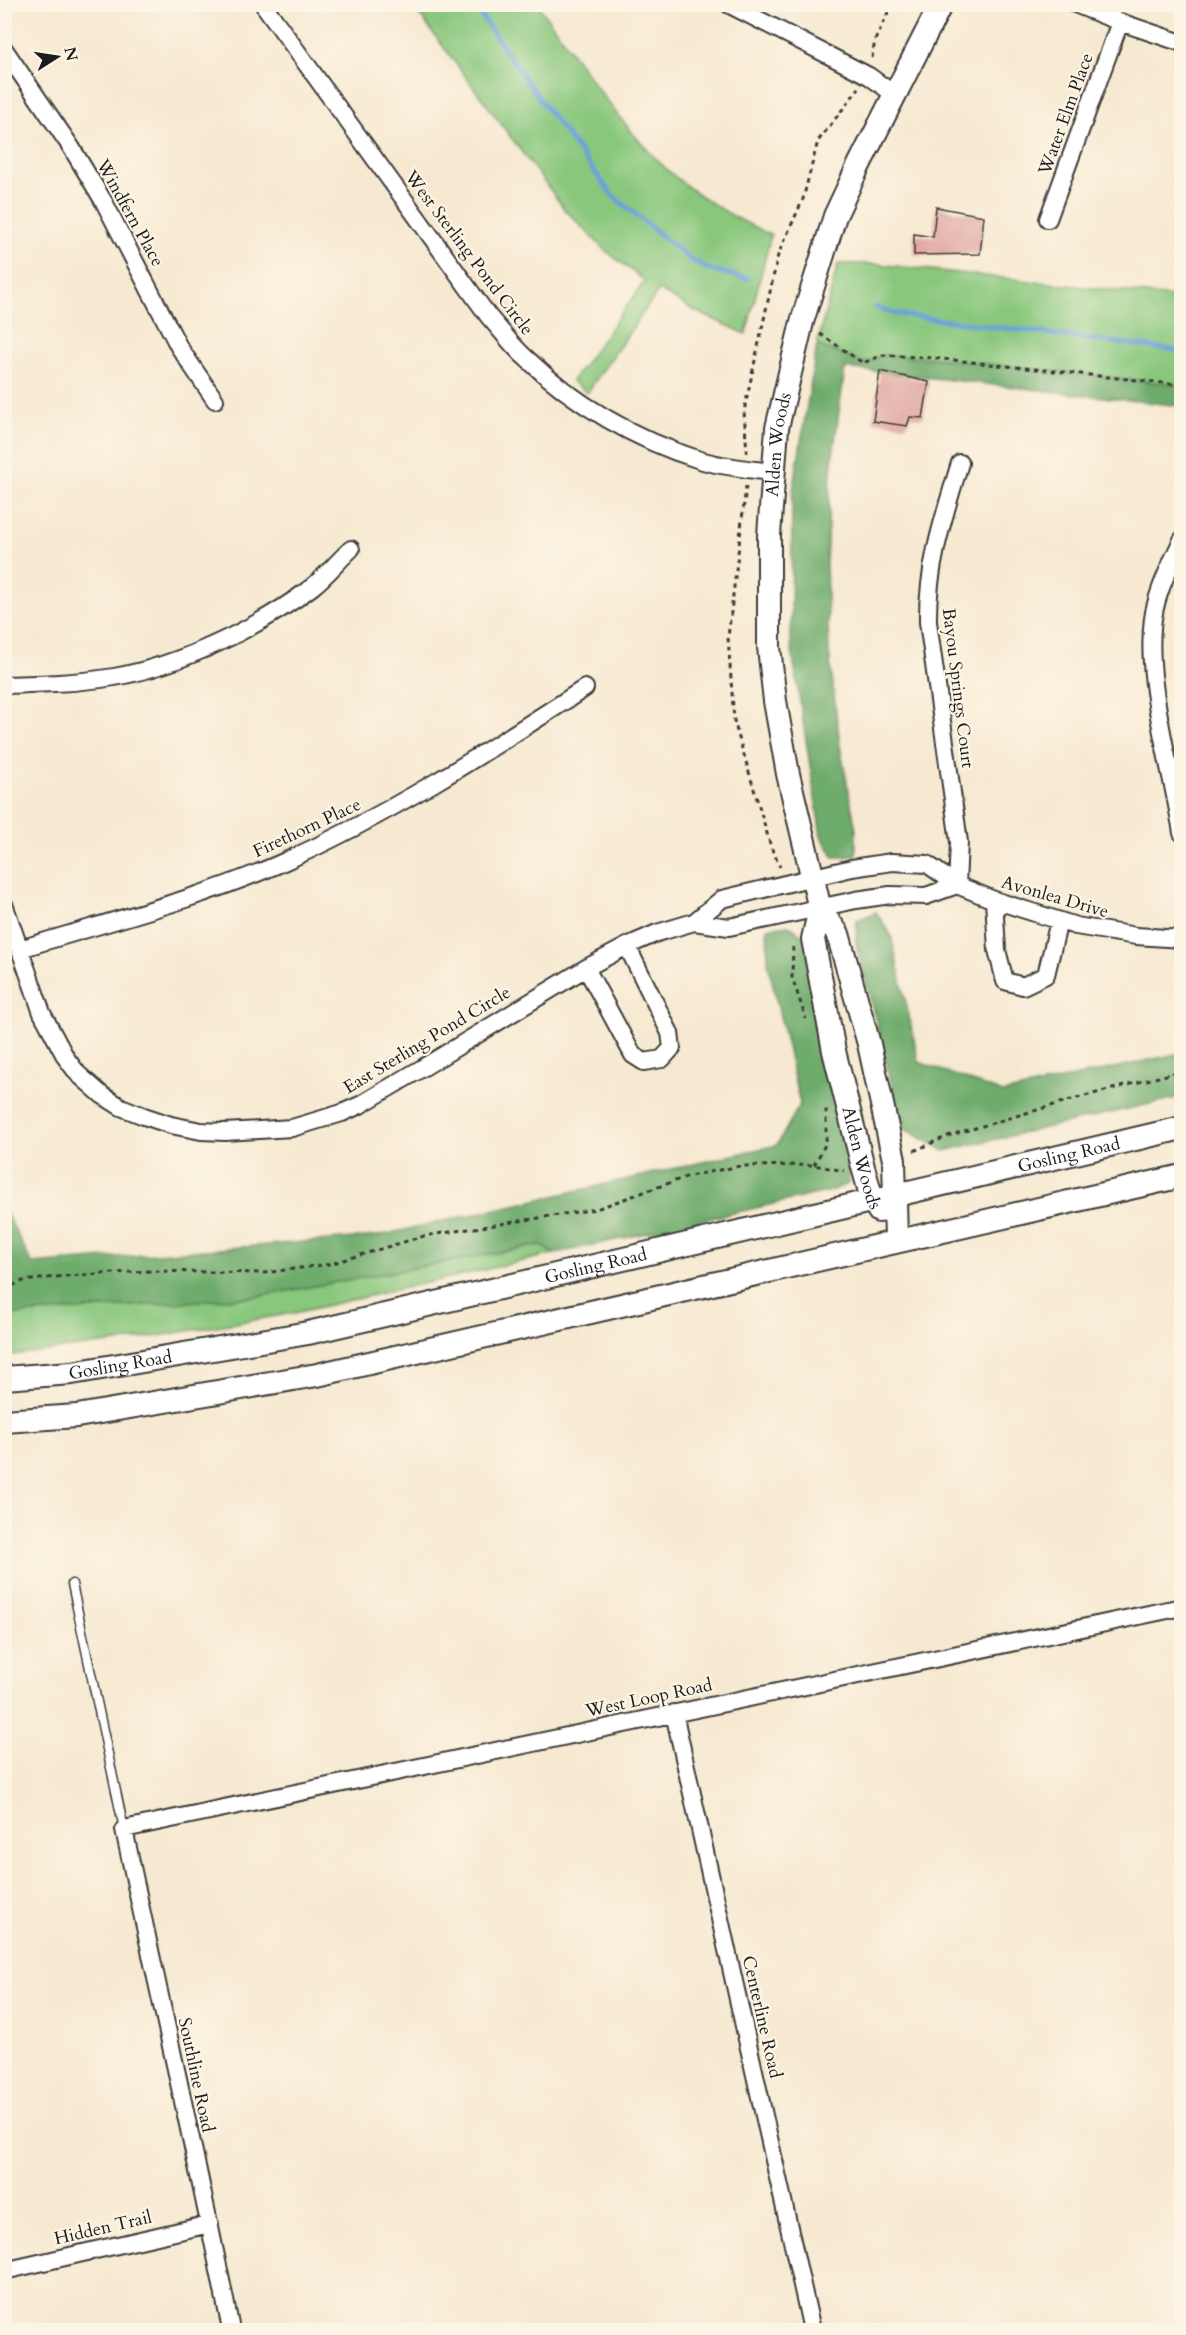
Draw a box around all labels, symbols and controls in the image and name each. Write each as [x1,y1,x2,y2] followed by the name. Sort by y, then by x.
[27,27,87,87] north arrow
[58,45,83,63] text: N
[1032,50,1100,179] street label: Water Elm Place
[90,154,170,271] street label: Windfern Place
[398,165,539,340] street label: West Sterling Pond Circle
[759,390,798,498] street label: Alden Woods
[936,607,980,770] street label: Bayou Springs Court
[249,792,365,864] street label: Firethorn Place
[998,870,1112,924] street label: Avonlea Drive
[339,980,515,1100] street label: East Sterling Pond Circle
[836,1104,888,1214] street label: Alden Woods
[1015,1130,1123,1179] street label: Gosling Road
[542,1241,650,1290] street label: Gosling Road
[67,1344,174,1386] street label: Gosling Road
[582,1672,715,1724] street label: West Loop Road
[736,1953,788,2081] street label: Centerline Road
[172,2015,220,2135] street label: Southline Road
[52,2205,155,2251] street label: Hidden Trail

